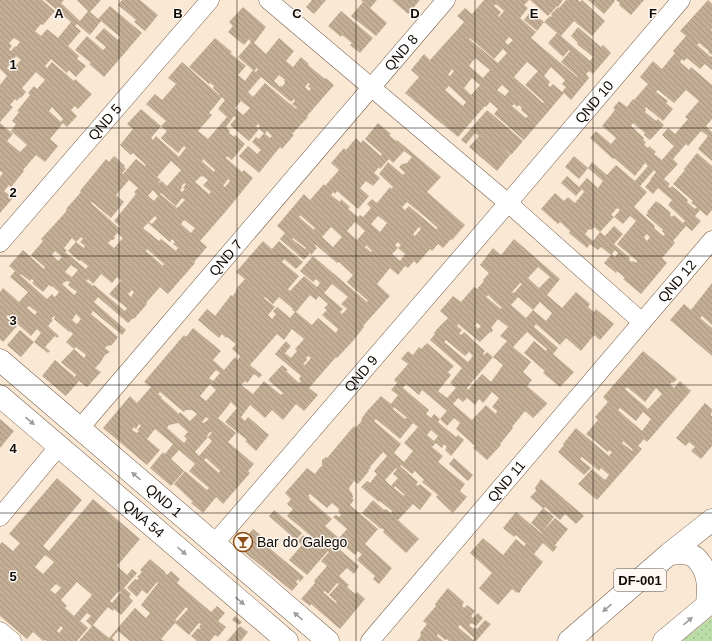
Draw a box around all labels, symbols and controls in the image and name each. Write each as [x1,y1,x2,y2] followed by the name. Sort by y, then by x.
[54,6,64,21] text: A
[173,6,183,21] text: B
[292,6,302,21] text: C
[410,6,420,21] text: D
[530,6,539,21] text: E
[649,6,657,21] text: F
[381,31,421,74] street label: QND 8
[9,57,17,72] text: 1
[572,77,617,126] street label: QND 10
[85,100,125,143] street label: QND 5
[9,185,17,200] text: 2
[206,236,246,279] street label: QND 7
[654,257,700,306] street label: QND 12
[9,313,17,328] text: 3
[341,352,381,395] street label: QND 9
[24,417,35,426] one-way arrow
[9,441,17,456] text: 4
[484,457,529,505] street label: QND 11
[130,472,141,481] one-way arrow
[143,481,186,521] street label: QND 1
[120,497,168,541] street label: QNA 54
[232,531,254,553] bar icon: Bar do Galego
[257,534,347,550] place label: Bar do Galego
[176,547,187,556] one-way arrow
[9,569,17,584] text: 5
[614,569,666,591] road number: DF-001
[235,597,246,606] one-way arrow
[601,603,612,612] one-way arrow
[293,611,303,620] one-way arrow
[683,616,693,625] one-way arrow

